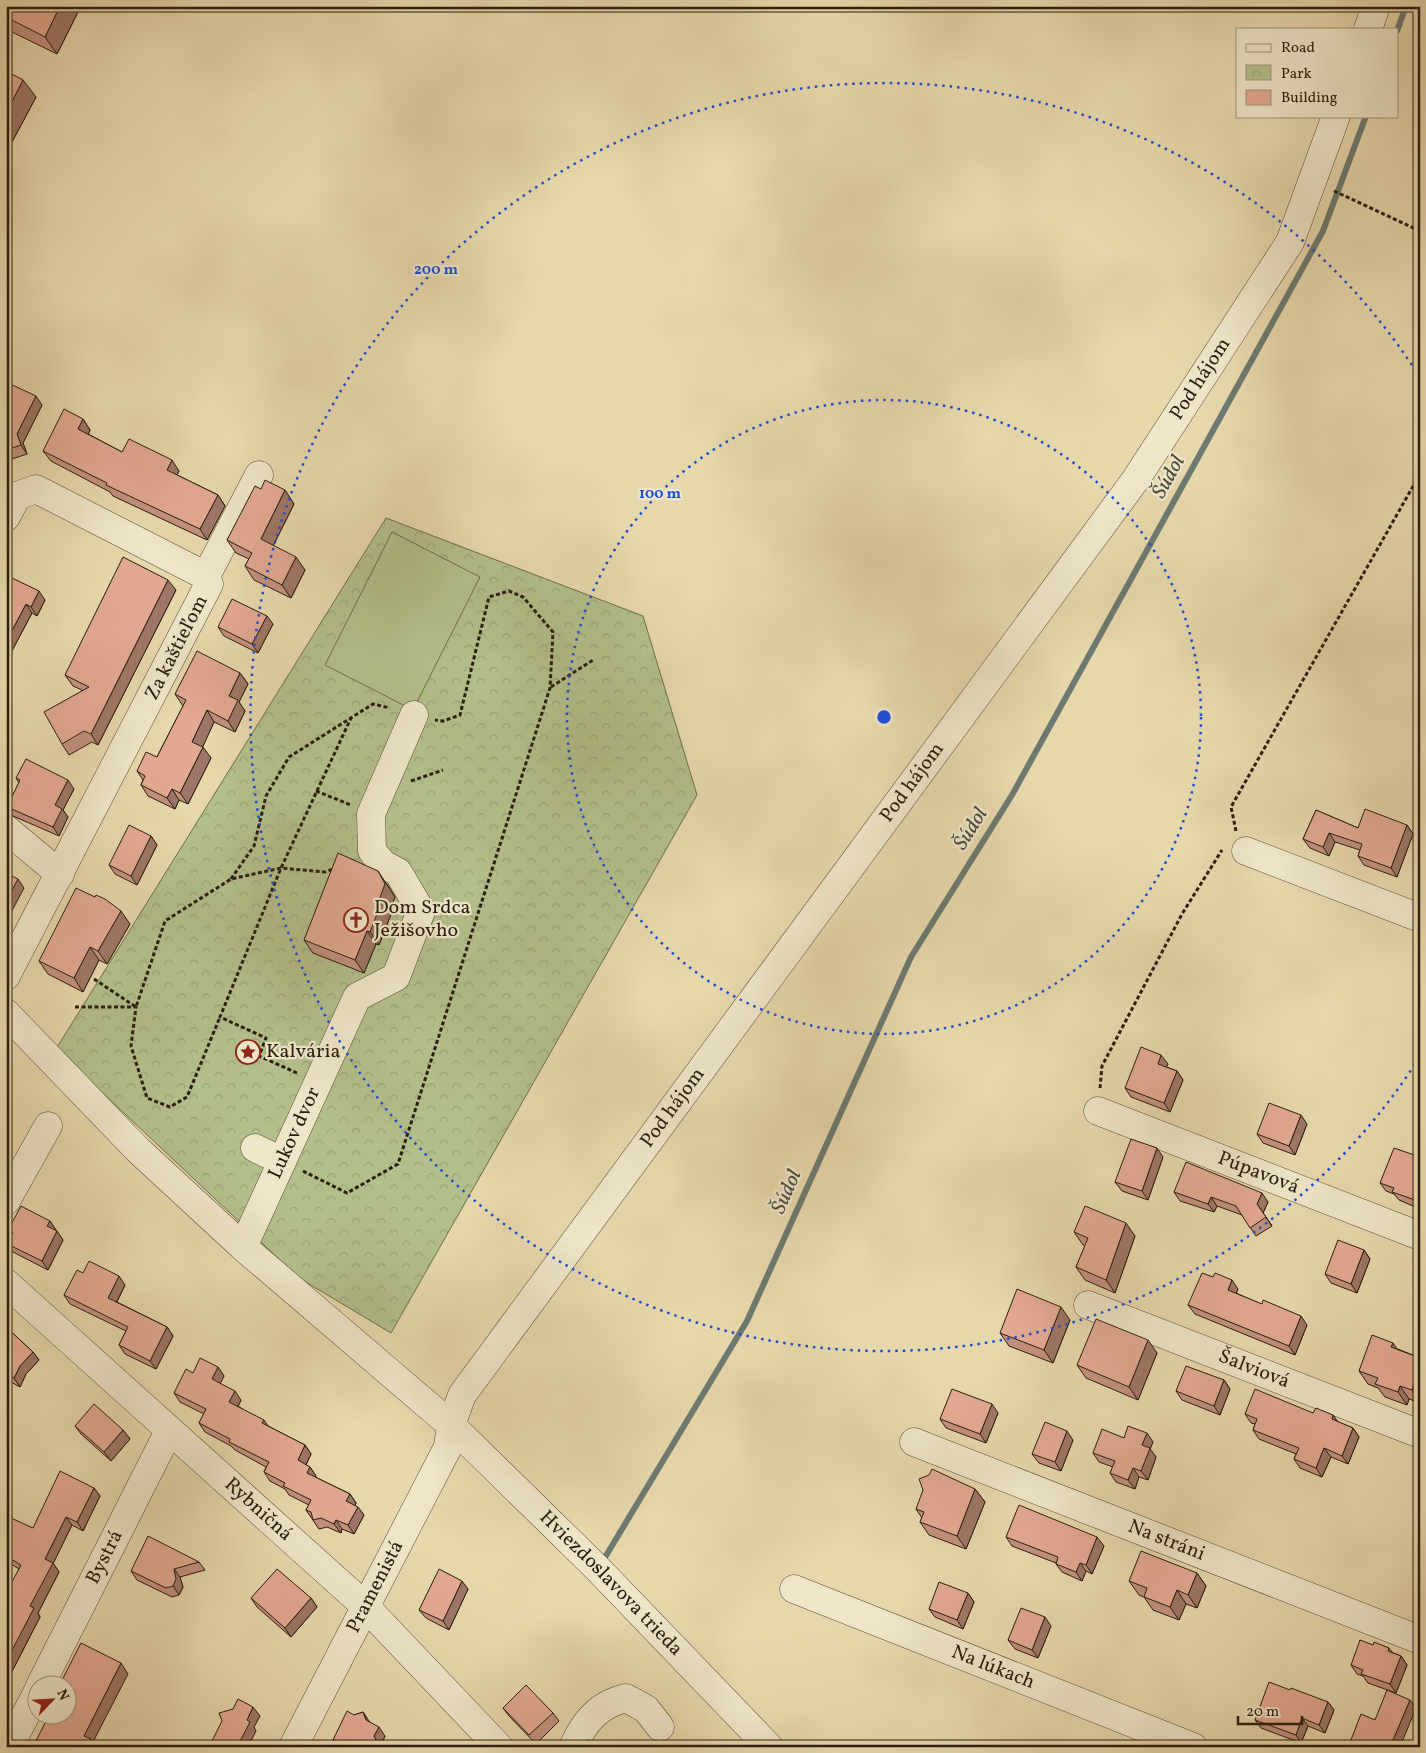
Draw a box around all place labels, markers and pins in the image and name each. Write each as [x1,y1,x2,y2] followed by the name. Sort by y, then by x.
[875,708,893,726] centre of rings
[374,894,471,945] place label: Dom Srdca Ježišovho
[343,907,369,933] church icon: Dom Srdca Ježišovho
[266,1038,340,1066] place label: Kalvária
[235,1039,261,1065] place icon: Kalvária

